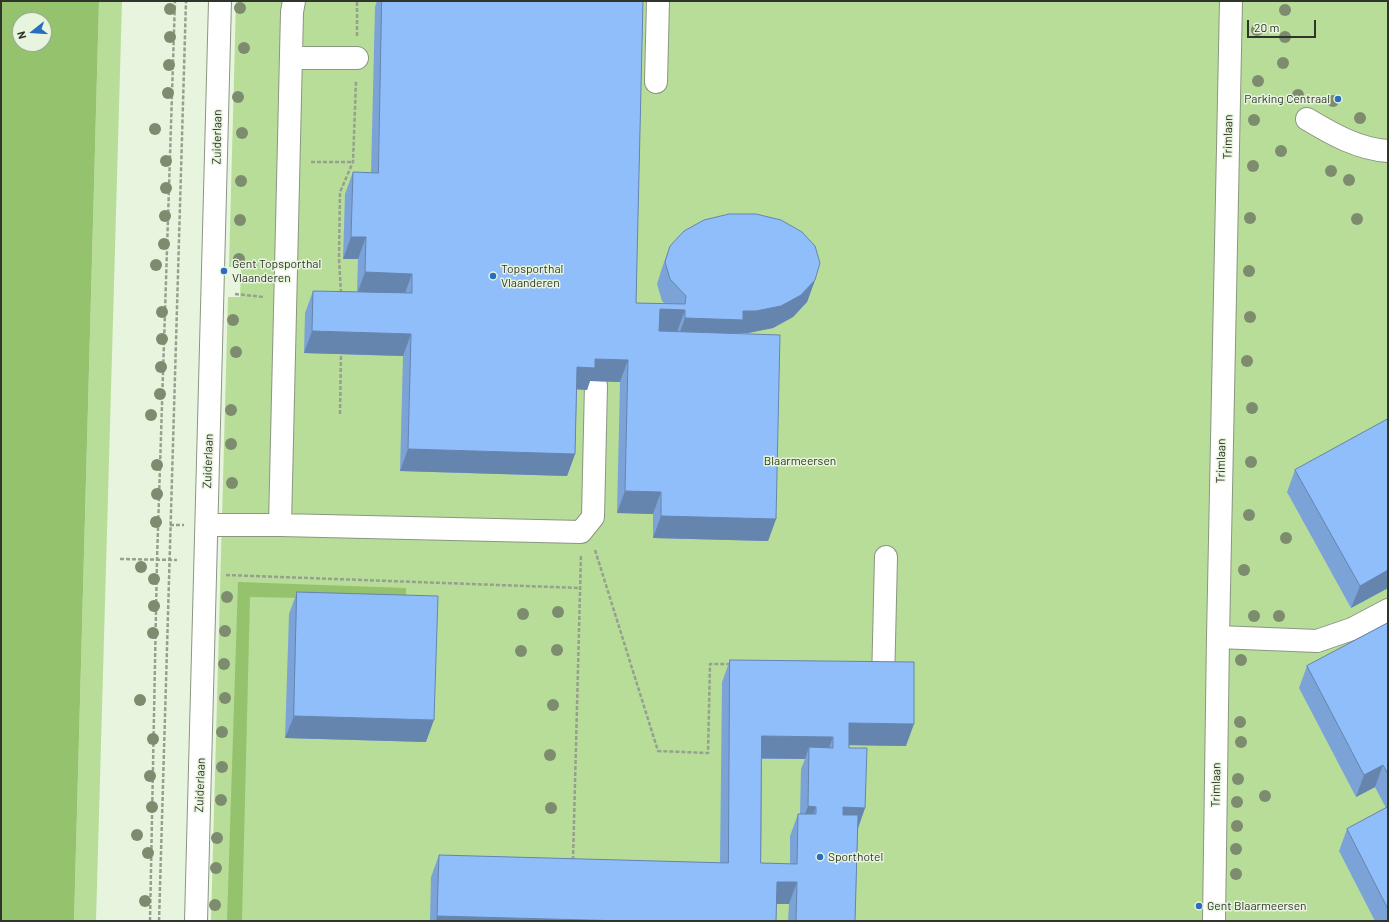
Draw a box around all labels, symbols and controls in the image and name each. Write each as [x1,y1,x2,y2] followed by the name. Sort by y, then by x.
[12,12,52,52] north arrow
[1249,12,1318,38] scale bar
[1254,20,1280,34] text: 20 m
[14,30,28,41] text: N
[1244,92,1330,106] place label: Parking Centraal
[1333,94,1343,104] marker: Parking Centraal
[209,109,225,165] street label: Zuiderlaan
[1220,114,1236,160] street label: Trimlaan
[232,257,321,285] place label: Gent Topsporthal Vlaanderen
[501,262,563,290] place label: Topsporthal Vlaanderen
[219,266,229,276] marker: Gent Topsporthal Vlaanderen
[488,271,498,281] marker: Topsporthal Vlaanderen
[200,433,216,489] street label: Zuiderlaan
[1213,438,1229,484] street label: Trimlaan
[764,454,836,468] park label: Blaarmeersen
[192,757,208,813] street label: Zuiderlaan
[1208,762,1224,808] street label: Trimlaan
[828,850,883,864] place label: Sporthotel
[815,852,825,862] marker: Sporthotel
[1207,899,1306,913] place label: Gent Blaarmeersen
[1194,901,1204,911] marker: Gent Blaarmeersen

